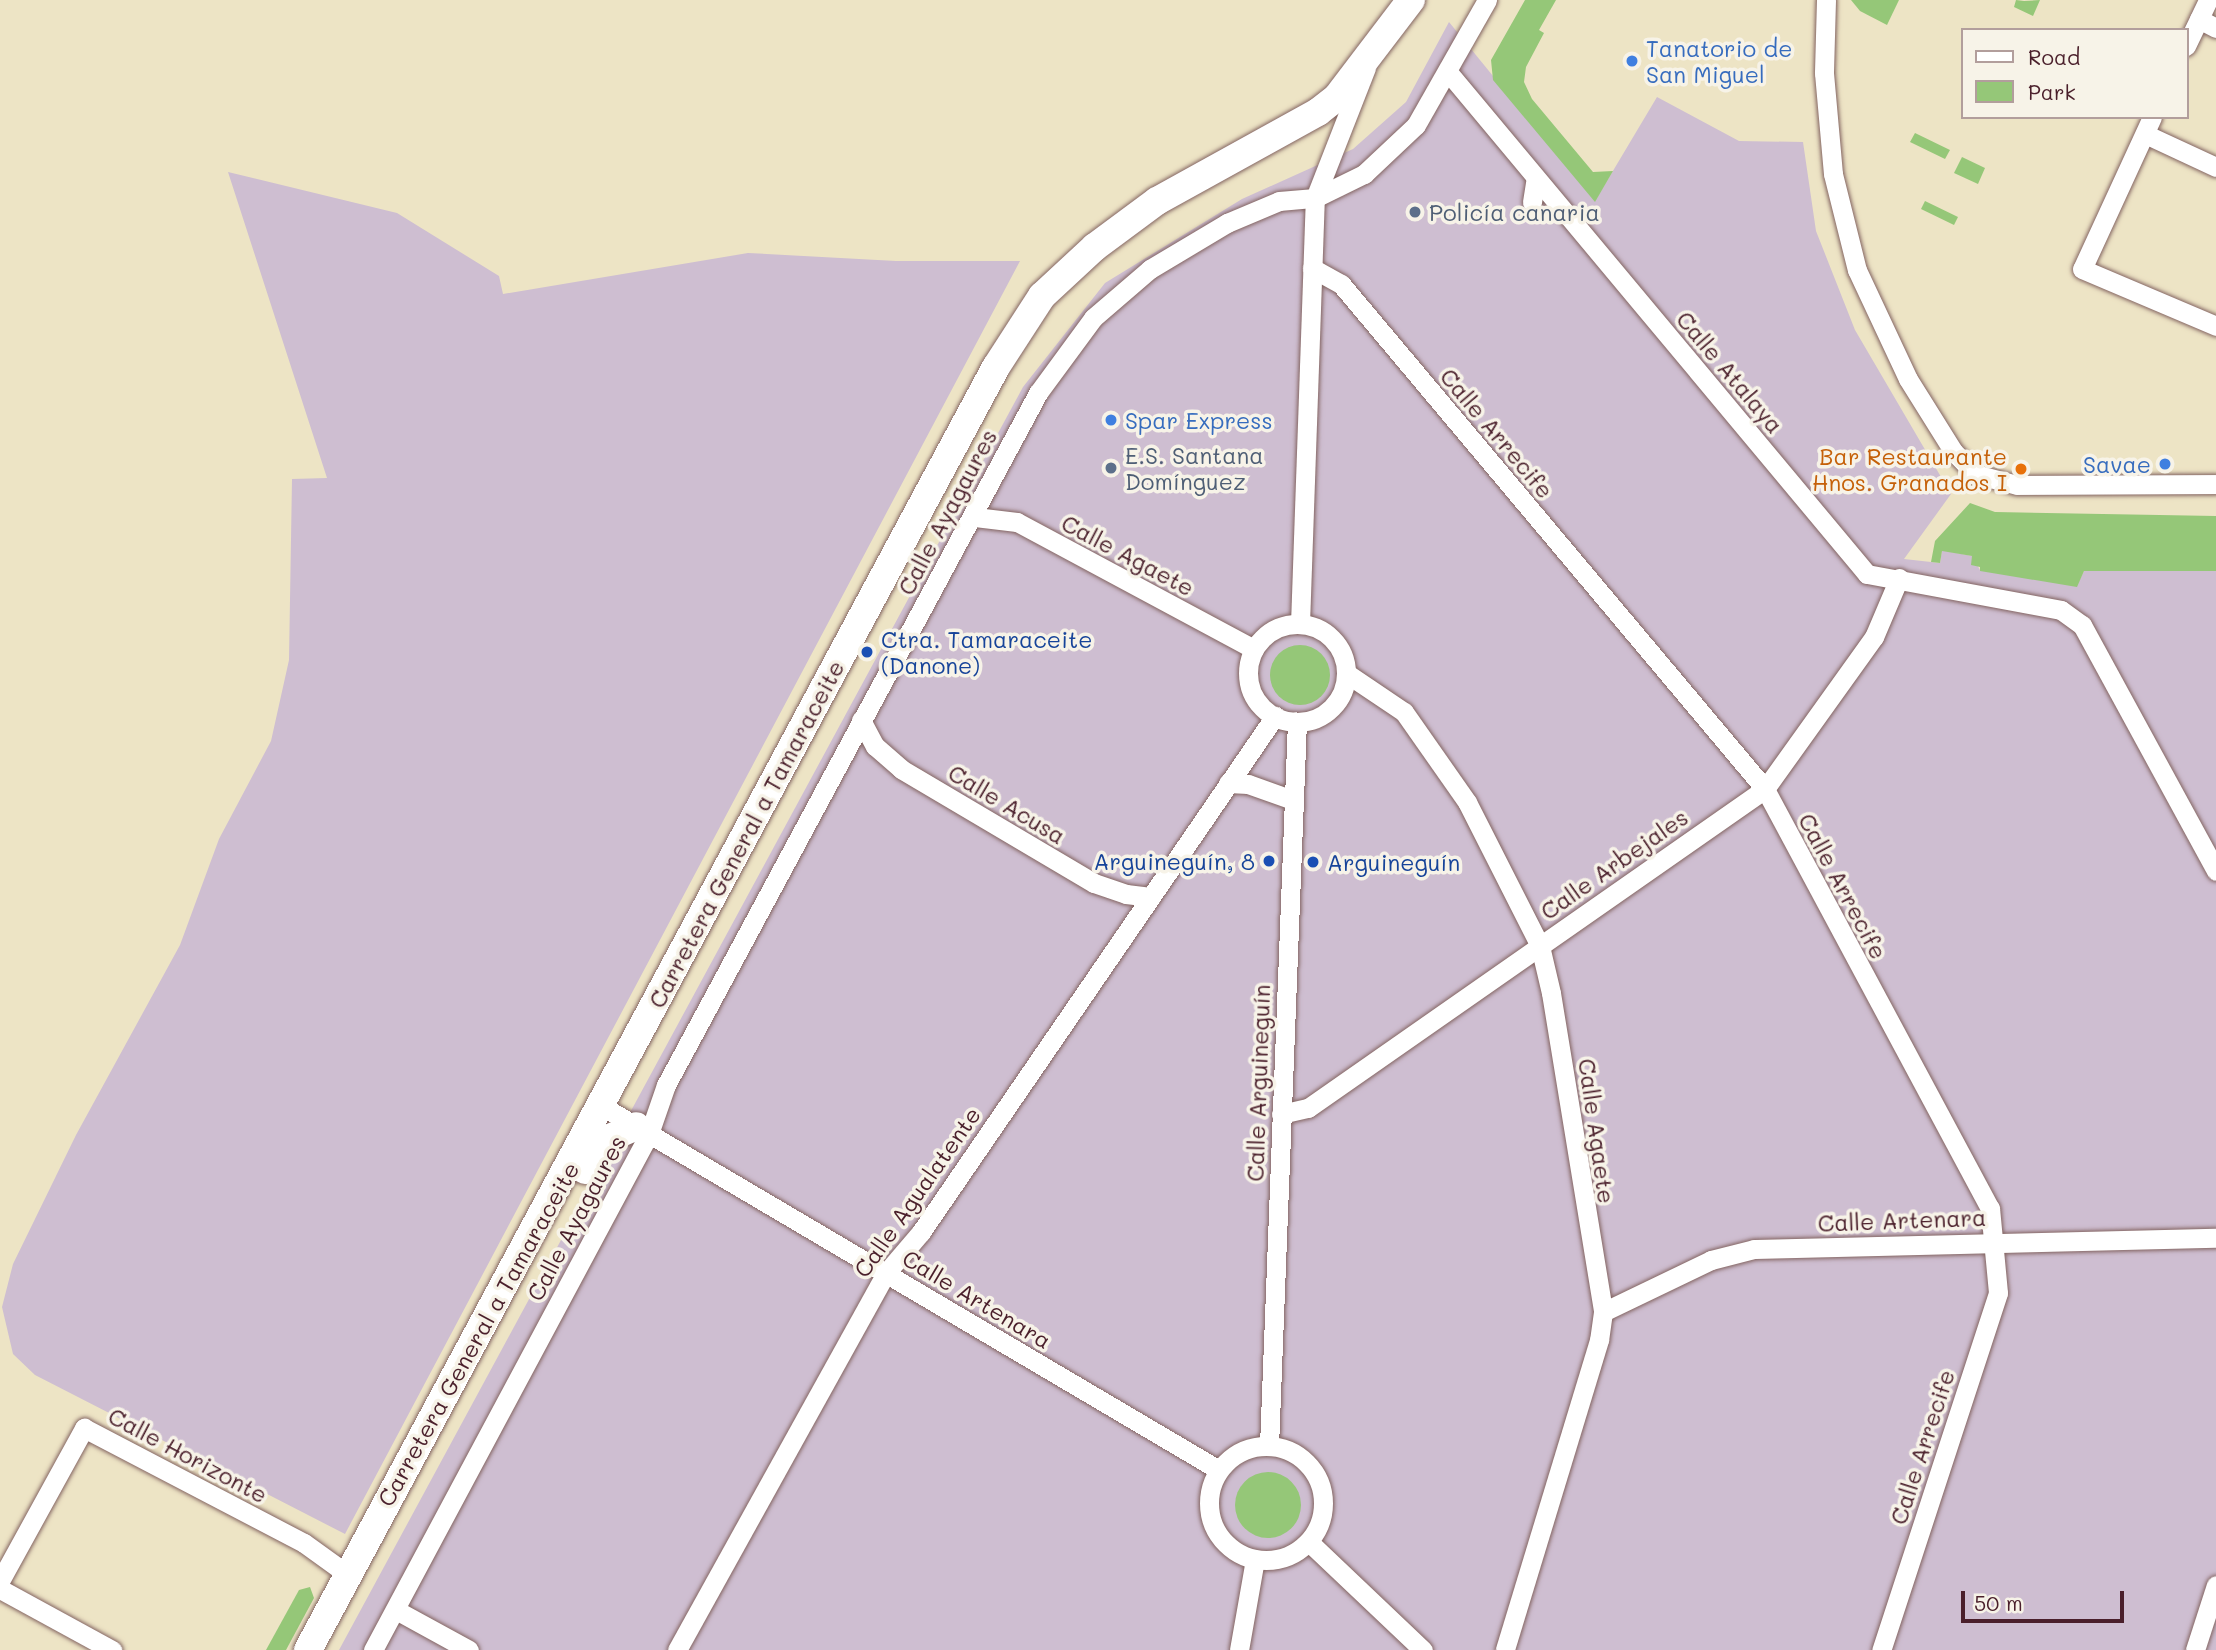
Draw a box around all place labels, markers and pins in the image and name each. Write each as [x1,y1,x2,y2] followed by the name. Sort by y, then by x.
[1646,34,1792,88] place label: Tanatorio de San Miguel
[1624,53,1640,69] marker: Tanatorio de San Miguel
[1429,198,1600,226] place label: Policía canaria
[1407,204,1423,220] marker: Policía canaria
[1125,406,1273,434] place label: Spar Express
[1103,412,1119,428] marker: Spar Express
[1125,441,1264,495] place label: E.S. Santana Domínguez
[1812,442,2007,496] place label: Bar Restaurante Hnos. Granados I
[2083,450,2151,478] place label: Savae
[2157,456,2173,472] marker: Savae
[1103,460,1119,476] marker: E.S. Santana Domínguez
[2013,461,2029,477] marker: Bar Restaurante Hnos. Granados I
[881,625,1092,679] place label: Ctra. Tamaraceite (Danone)
[859,644,875,660] marker: Ctra. Tamaraceite (Danone)
[1094,847,1255,875] place label: Arguineguín, 8
[1327,848,1460,876] place label: Arguineguín
[1261,853,1277,869] marker: Arguineguín, 8
[1305,854,1321,870] marker: Arguineguín

